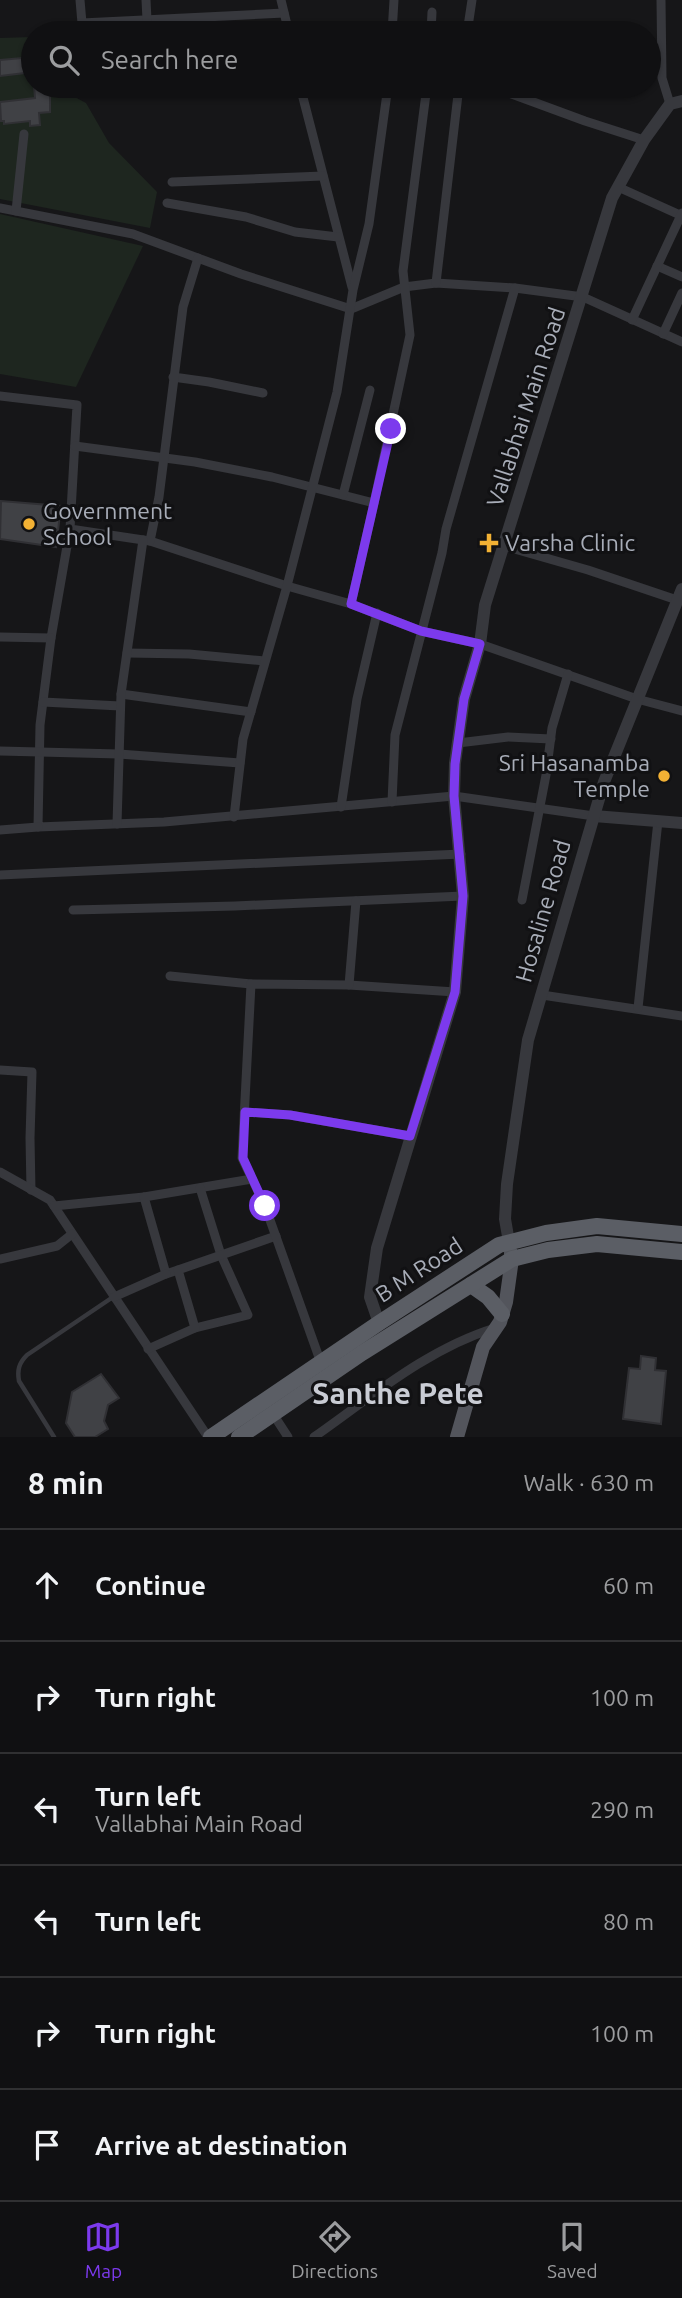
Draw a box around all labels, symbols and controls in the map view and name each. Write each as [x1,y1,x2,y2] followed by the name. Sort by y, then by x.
[21,21,661,98] search box
[45,41,83,79] icon: search
[101,45,238,74] text: Search here
[481,304,570,510] street label: Vallabhai Main Road
[375,413,406,444] route end
[43,498,172,549] place label: Government School
[21,516,37,532] marker: Government School
[505,530,635,555] place label: Varsha Clinic
[479,533,499,553] marker: Varsha Clinic
[499,750,650,801] place label: Sri Hasanamba Temple
[656,768,672,784] marker: Sri Hasanamba Temple
[510,837,575,985] street label: Hosaline Road
[249,1190,280,1221] route start
[371,1232,467,1307] street label: B M Road
[312,1376,484,1410] district label: Santhe Pete
[28,1466,104,1500] text: 8 min
[523,1470,654,1495] text: Walk · 630 m
[28,1566,66,1604] icon: ahead
[95,1571,206,1600] text: Continue
[603,1573,654,1598] text: 60 m
[28,1678,66,1716] icon: right
[95,1683,216,1712] text: Turn right
[590,1685,654,1710] text: 100 m
[95,1782,201,1811] text: Turn left
[28,1790,66,1828] icon: left
[590,1797,654,1822] text: 290 m
[95,1811,303,1836] text: Vallabhai Main Road
[28,1902,66,1940] icon: left
[95,1907,201,1936] text: Turn left
[603,1909,654,1934] text: 80 m
[28,2014,66,2052] icon: right
[95,2019,216,2048] text: Turn right
[590,2021,654,2046] text: 100 m
[28,2126,66,2164] icon: arrive
[95,2131,348,2160] text: Arrive at destination
[84,2218,122,2282] tab: Map
[291,2218,378,2282] tab: Directions
[547,2218,598,2282] tab: Saved

